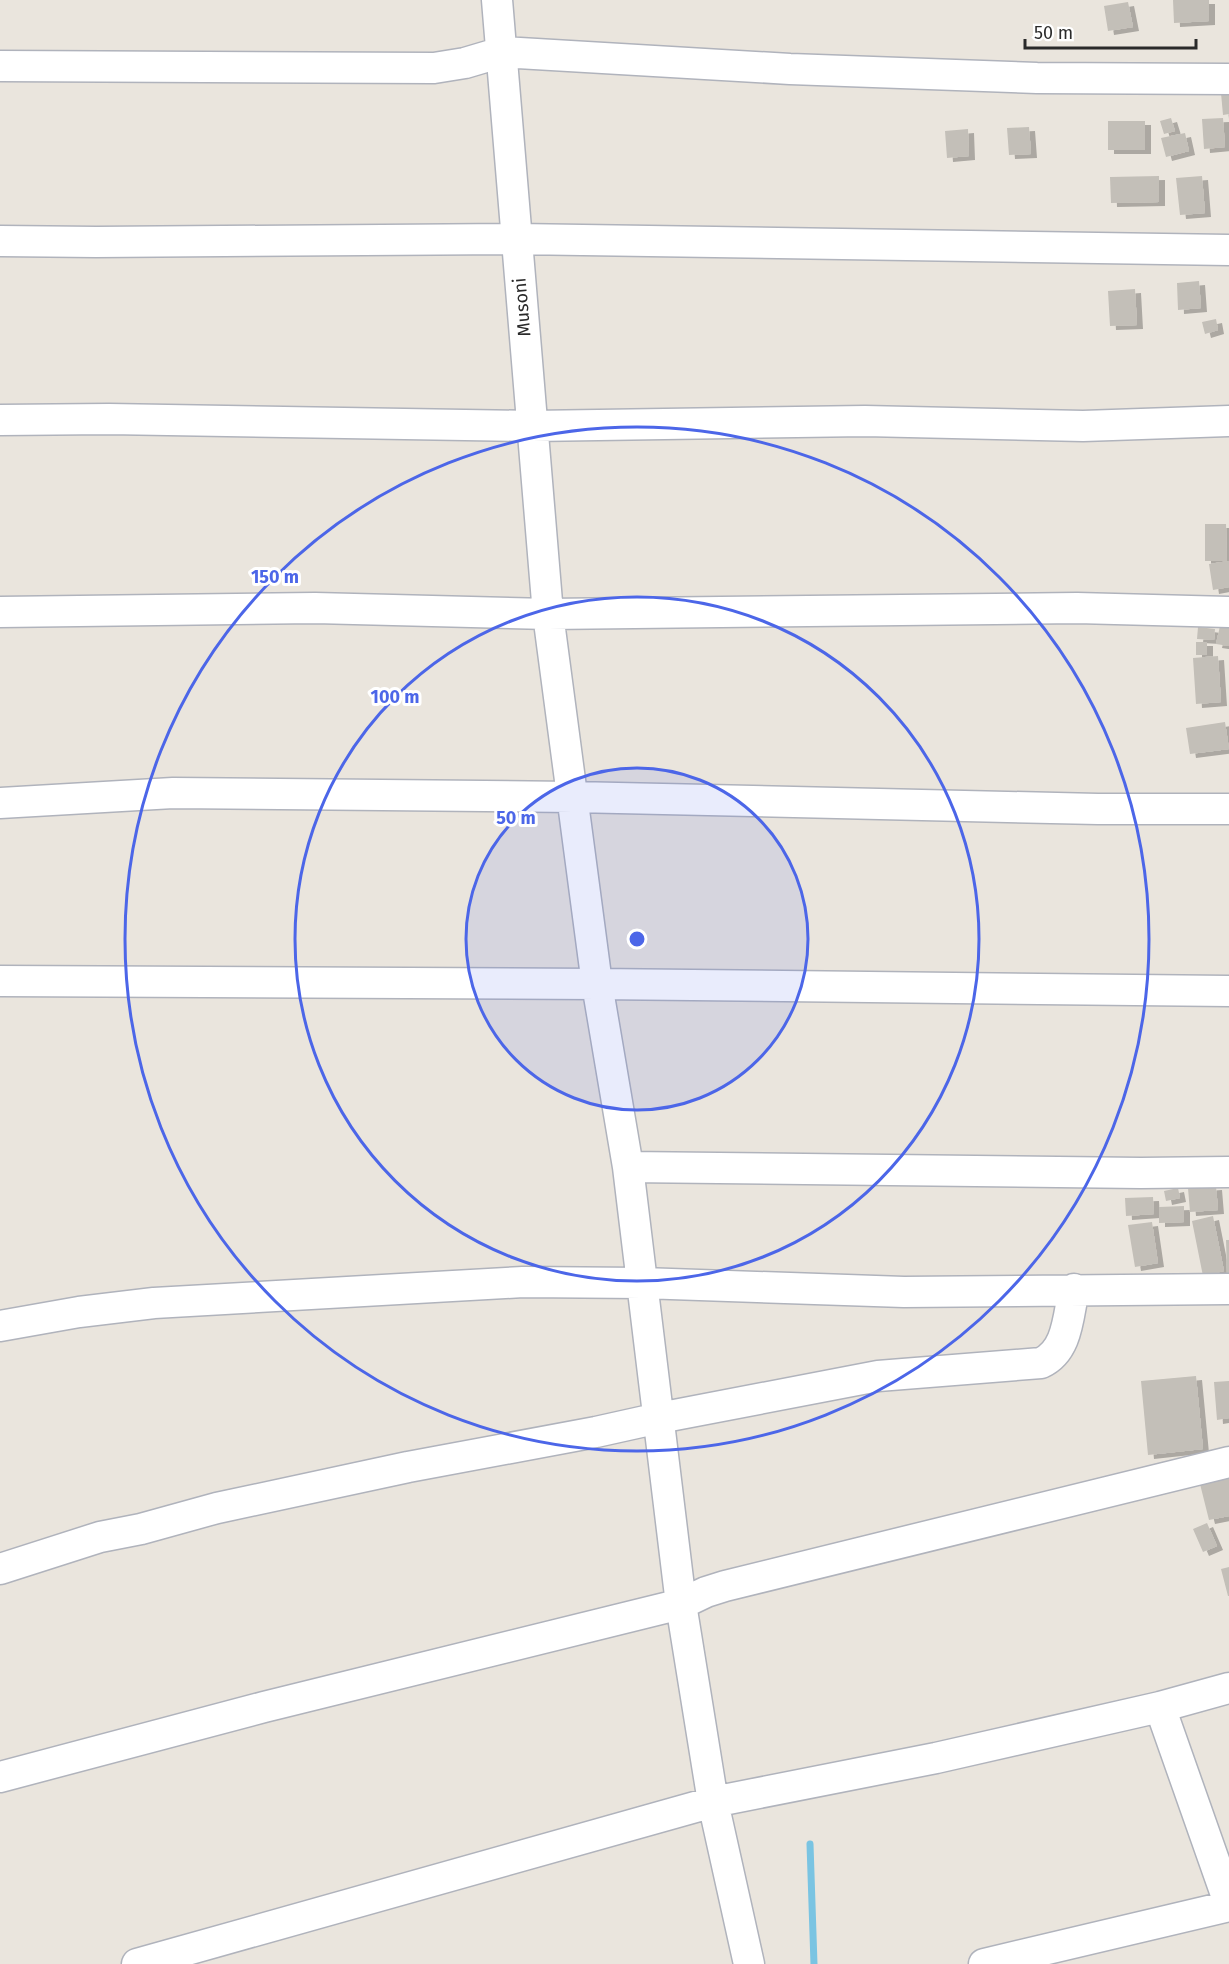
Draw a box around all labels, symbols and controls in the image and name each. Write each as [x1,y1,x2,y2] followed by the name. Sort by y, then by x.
[1025,12,1196,50] scale bar
[1034,22,1073,44] text: 50 m
[508,277,536,337] street label: Musoni
[251,566,299,588] text: 150 m
[371,686,419,708] text: 100 m
[496,807,536,829] text: 50 m
[627,929,647,949] centre of rings

